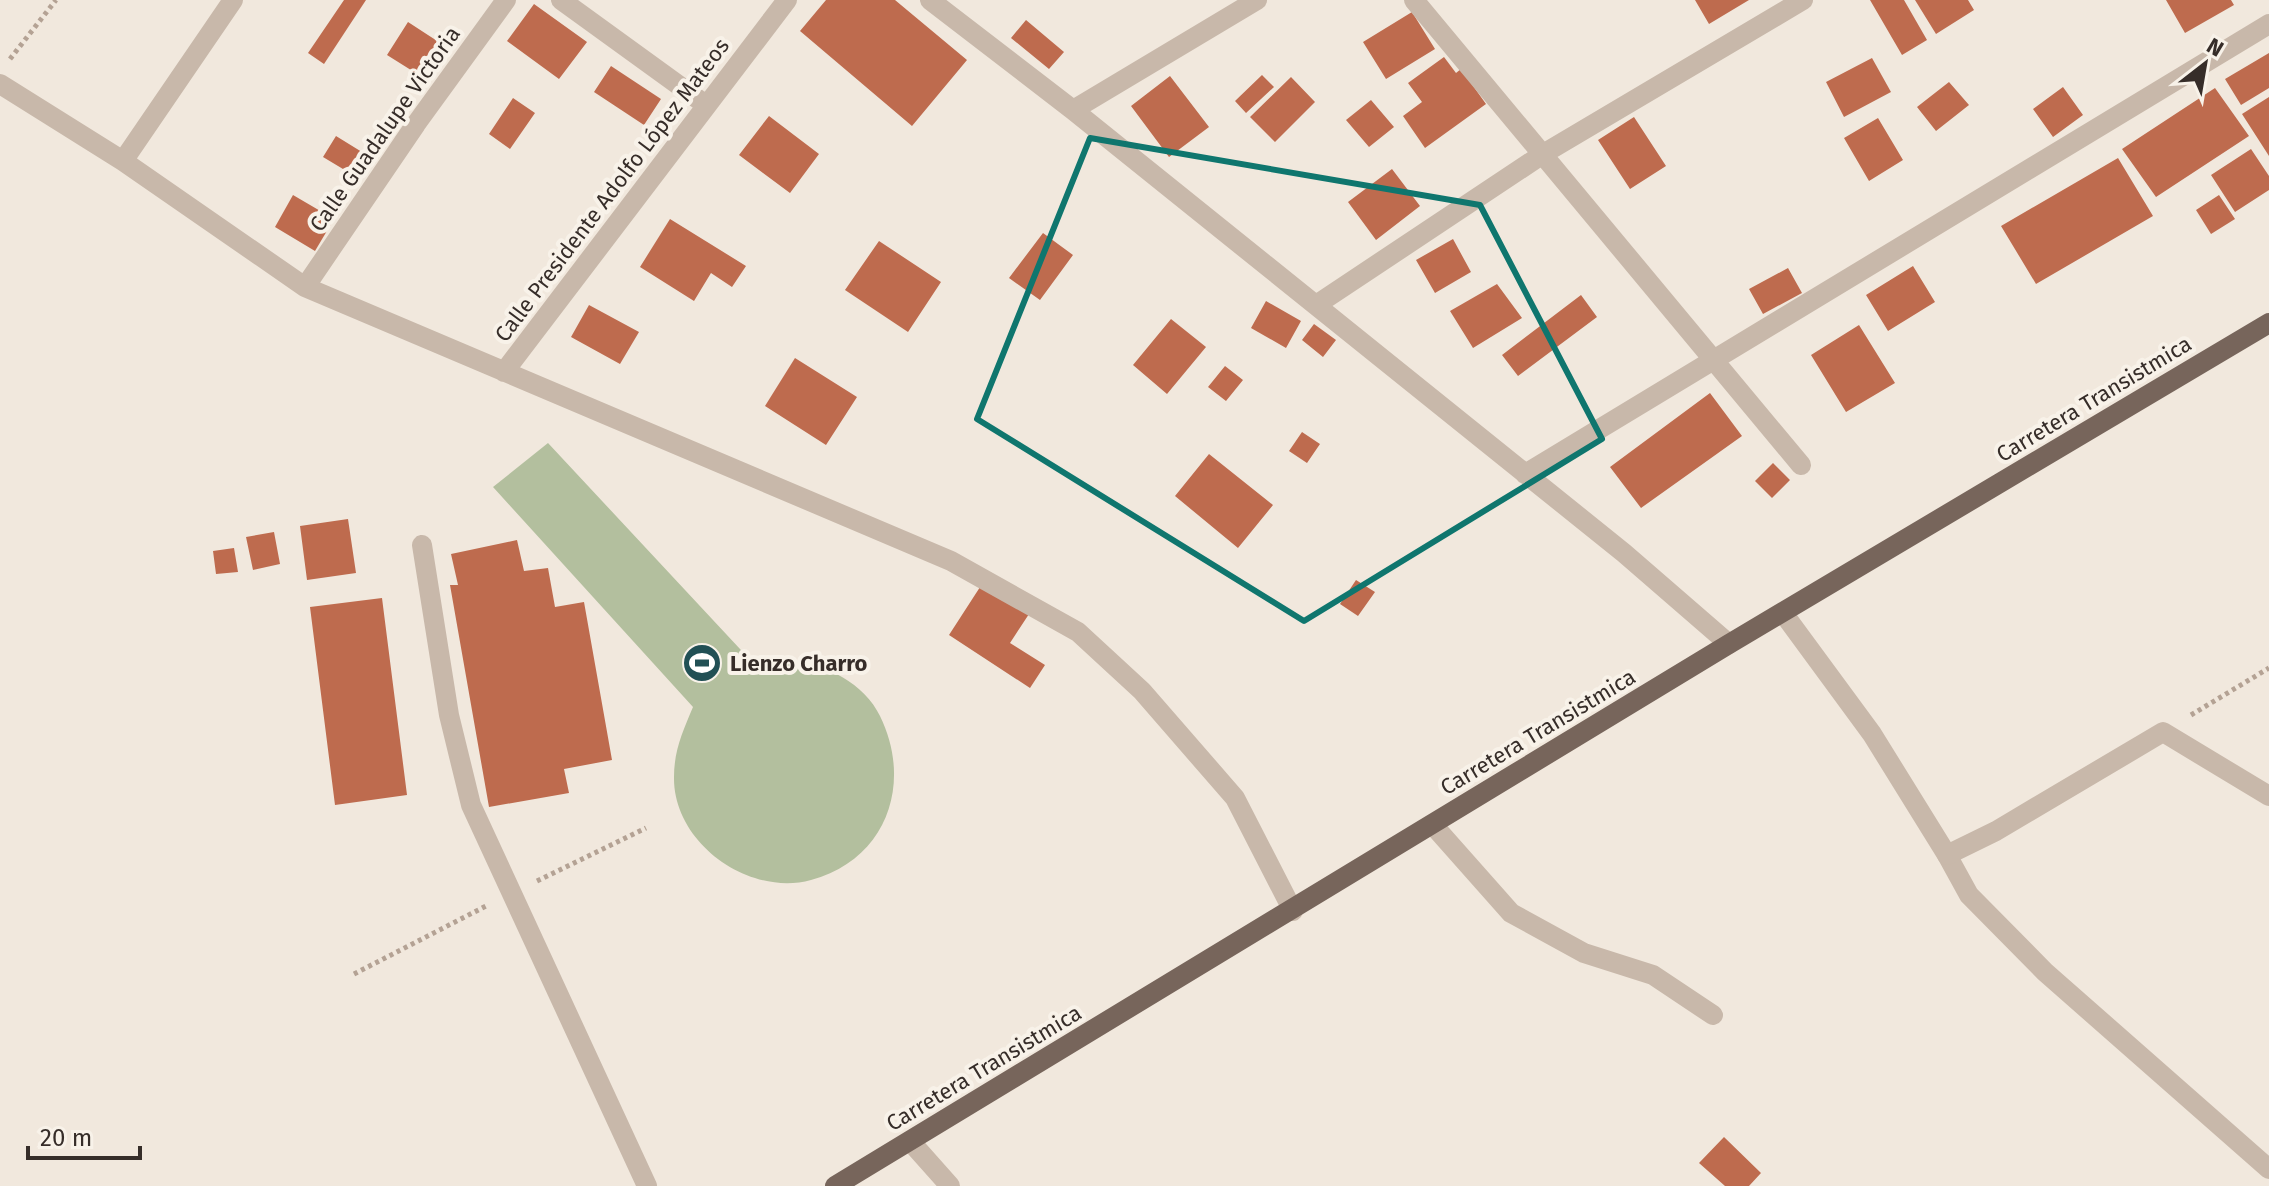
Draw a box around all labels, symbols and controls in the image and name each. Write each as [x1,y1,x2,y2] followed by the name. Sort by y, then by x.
[304,21,466,237] street label: Calle Guadalupe Victoria
[2165,24,2245,104] north arrow
[2202,32,2228,63] text: N
[489,33,735,347] street label: Calle Presidente Adolfo López Mateos
[1992,330,2196,468] street label: Carretera Transistmica
[681,642,723,684] sports icon: Lienzo Charro
[730,650,867,677] place label: Lienzo Charro
[1436,663,1640,801] street label: Carretera Transistmica
[882,999,1086,1137] street label: Carretera Transistmica
[28,1110,140,1160] scale bar
[40,1124,92,1152] text: 20 m

